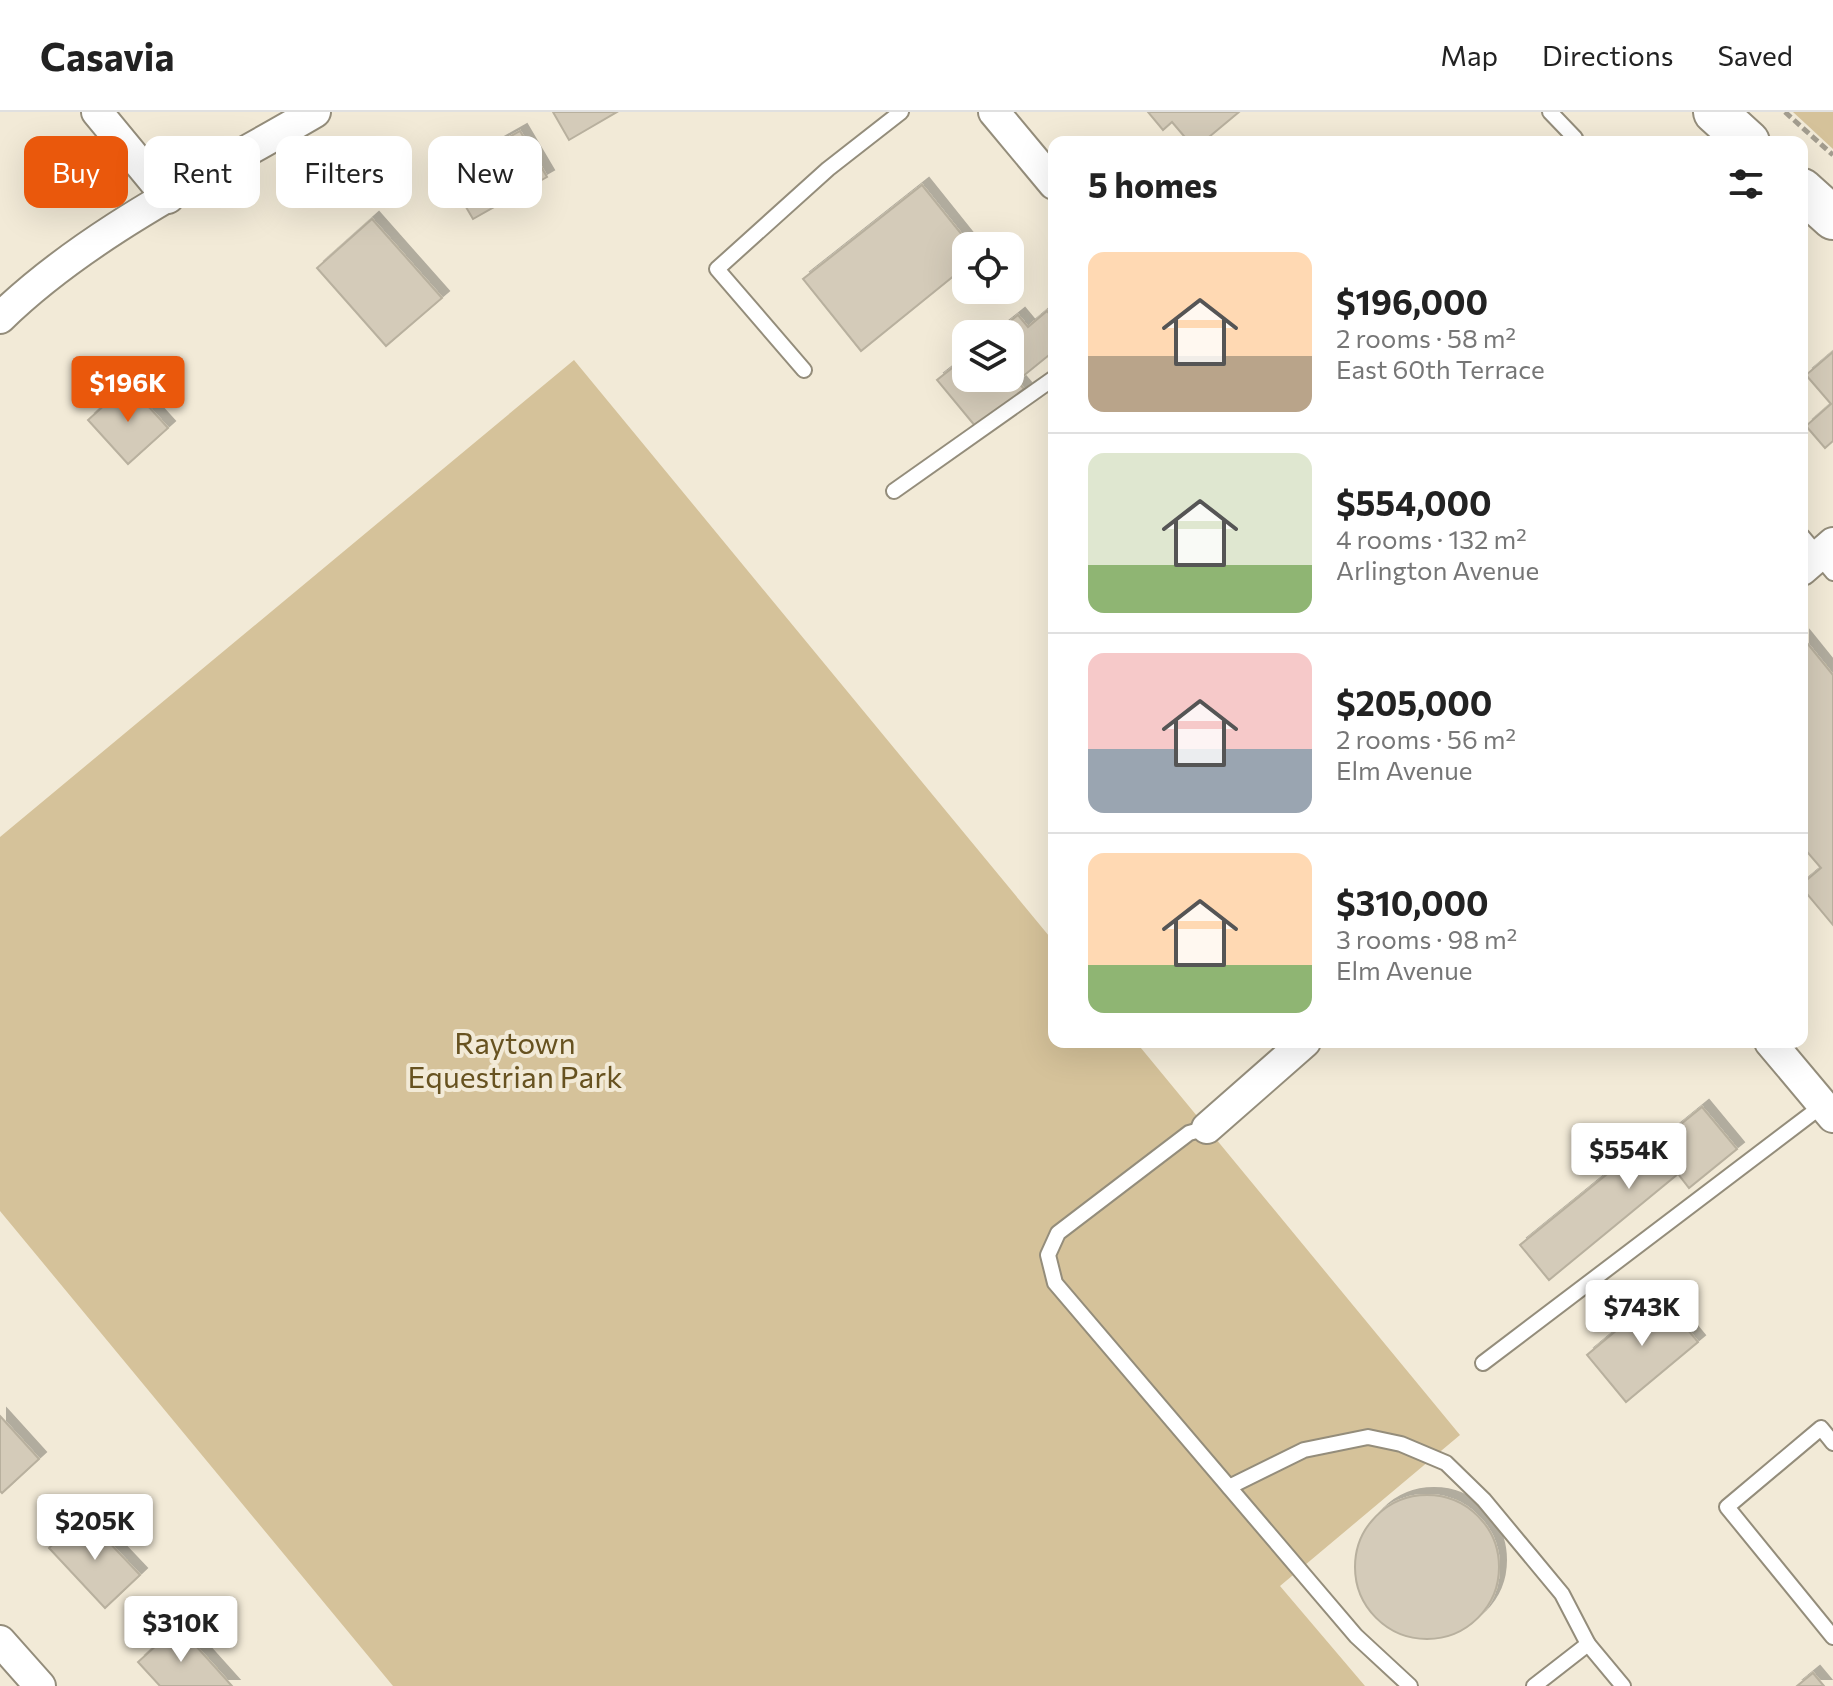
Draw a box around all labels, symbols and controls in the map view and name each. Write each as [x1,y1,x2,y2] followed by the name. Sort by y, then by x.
[40,32,174,79] text: Casavia
[1440,38,1498,72] text: Map
[1542,38,1673,72] text: Directions
[1717,38,1793,72] text: Saved
[24,136,128,208] chip: Buy
[144,136,260,208] chip: Rent
[276,136,412,208] chip: Filters
[428,136,542,208] chip: New
[1724,162,1768,206] icon: filters
[1088,163,1218,205] text: 5 homes
[952,232,1024,392] map controls
[952,232,1024,304] button: locate
[1336,280,1488,322] text: $196,000
[1152,284,1248,380] icon: home
[952,320,1024,392] button: layers
[1336,322,1516,353] text: 2 rooms · 58 m²
[1336,353,1545,384] text: East 60th Terrace
[72,356,184,424] pin: $196K
[90,366,166,397] text: $196K
[1336,481,1492,523] text: $554,000
[1152,485,1248,581] icon: home
[1336,523,1527,554] text: 4 rooms · 132 m²
[1336,554,1539,585] text: Arlington Avenue
[1336,681,1492,723] text: $205,000
[1152,685,1248,781] icon: home
[1336,723,1516,754] text: 2 rooms · 56 m²
[1336,754,1472,785] text: Elm Avenue
[1336,881,1489,923] text: $310,000
[1152,885,1248,981] icon: home
[1336,923,1517,954] text: 3 rooms · 98 m²
[1336,954,1472,985] text: Elm Avenue
[408,1023,622,1094] park label: Raytown Equestrian Park
[1573,1123,1685,1191] pin: $554K
[1589,1133,1669,1164] text: $554K
[1586,1280,1698,1348] pin: $743K
[1604,1290,1680,1321] text: $743K
[39,1494,151,1562] pin: $205K
[55,1504,135,1535] text: $205K
[125,1596,237,1664] pin: $310K
[142,1606,220,1637] text: $310K

